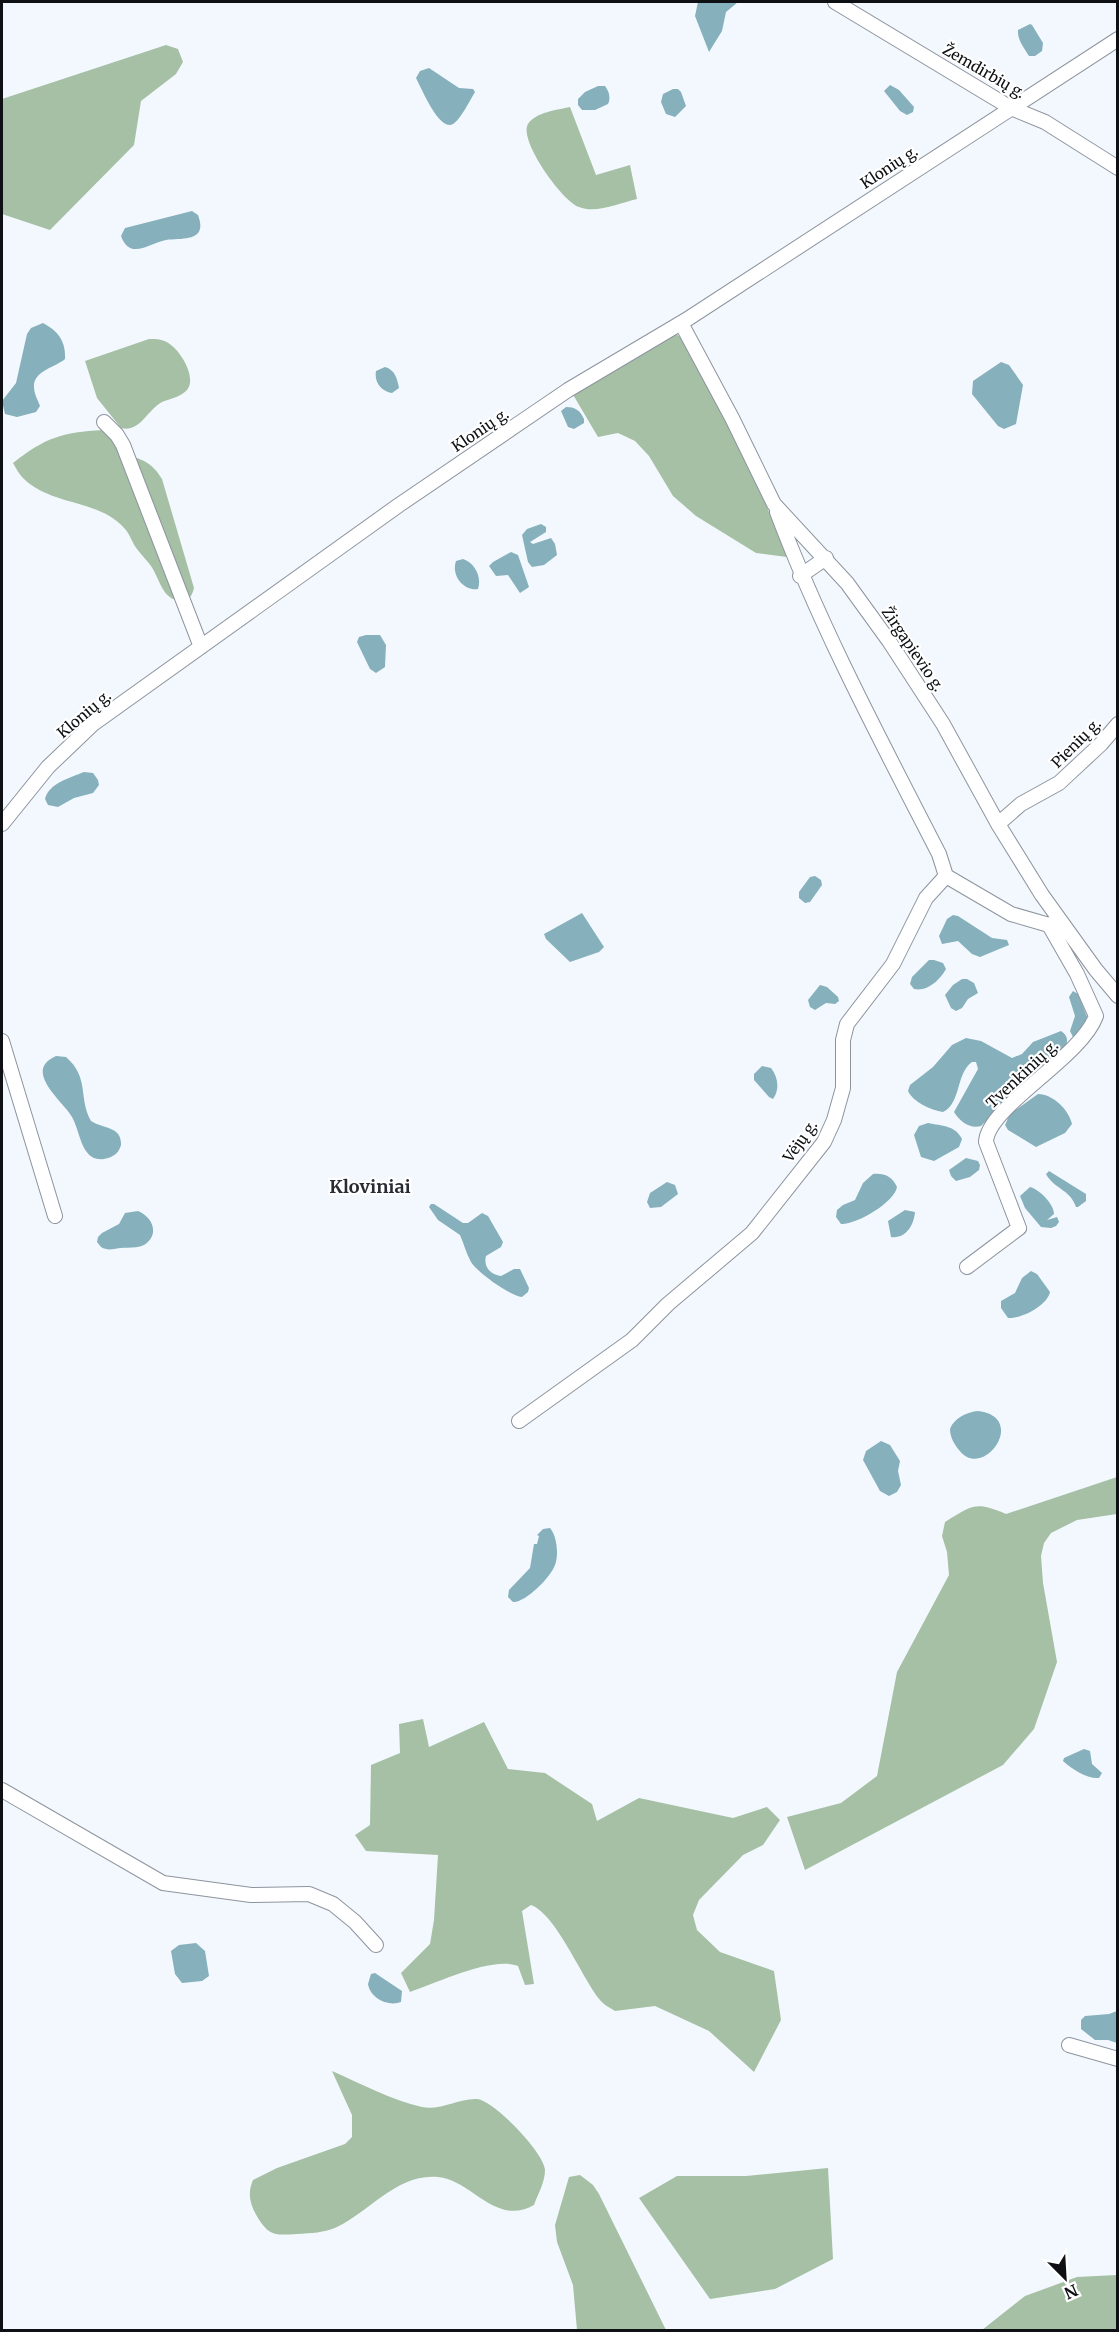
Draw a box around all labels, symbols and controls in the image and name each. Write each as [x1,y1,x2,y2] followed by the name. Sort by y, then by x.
[939,39,1029,102] street label: Žemdirbių g.
[857,141,921,193] street label: Klonių g.
[448,404,512,456] street label: Klonių g.
[878,603,949,695] street label: Žirgapievio g.
[53,686,115,742] street label: Klonių g.
[1047,714,1105,772] street label: Pienių g.
[982,1036,1062,1112] street label: Tvenkinių g.
[778,1116,821,1166] street label: Vėjų g.
[329,1175,411,1198] district label: Kloviniai
[1035,2248,1095,2308] north arrow
[1061,2280,1081,2304] text: N

